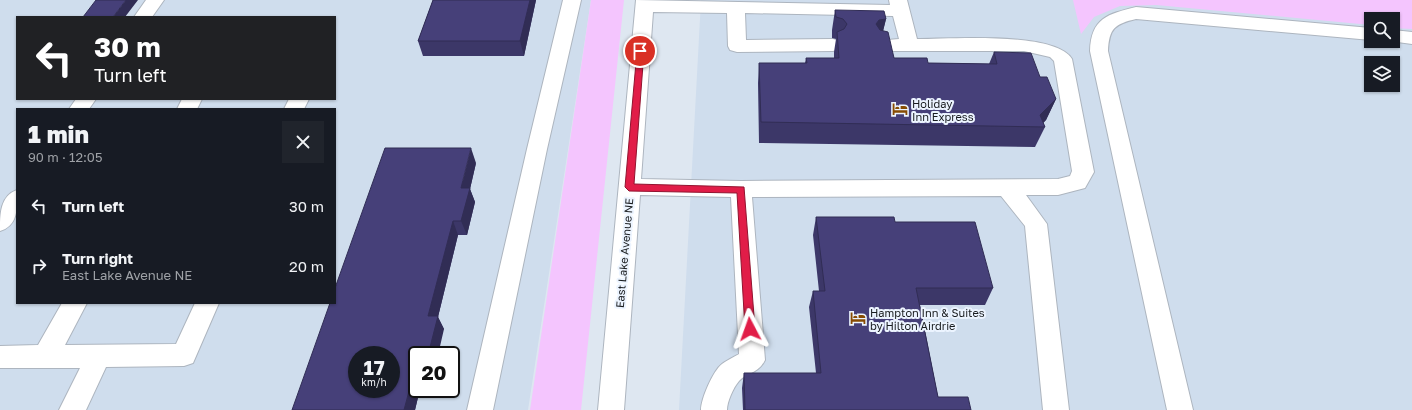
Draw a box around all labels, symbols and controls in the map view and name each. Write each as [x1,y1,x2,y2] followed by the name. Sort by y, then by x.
[1364,12,1400,92] map controls
[1364,12,1400,48] button: search
[94,30,161,63] text: 30 m
[28,32,80,84] icon: left
[623,34,657,68] pin
[629,40,651,62] icon: arrive
[1364,56,1400,92] button: layers
[94,64,167,86] text: Turn left
[912,97,974,123] place label: Holiday Inn Express
[891,100,909,118] hotel icon: Holiday Inn Express
[28,119,89,148] text: 1 min
[282,121,324,163] button: close
[28,149,102,165] text: 90 m · 12:05
[28,195,50,217] icon: left
[62,197,124,215] text: Turn left
[289,197,324,215] text: 30 m
[613,197,635,308] street label: East Lake Avenue NE
[62,249,133,267] text: Turn right
[28,255,50,277] icon: right
[289,257,324,275] text: 20 m
[62,267,192,283] text: East Lake Avenue NE
[870,306,985,332] place label: Hampton Inn & Suites by Hilton Airdrie
[729,308,771,350] position arrow
[849,309,867,327] hotel icon: Hampton Inn & Suites by Hilton Airdrie
[408,346,460,398] speed limit sign: 20
[363,355,385,379] text: 17
[361,376,387,388] text: km/h

